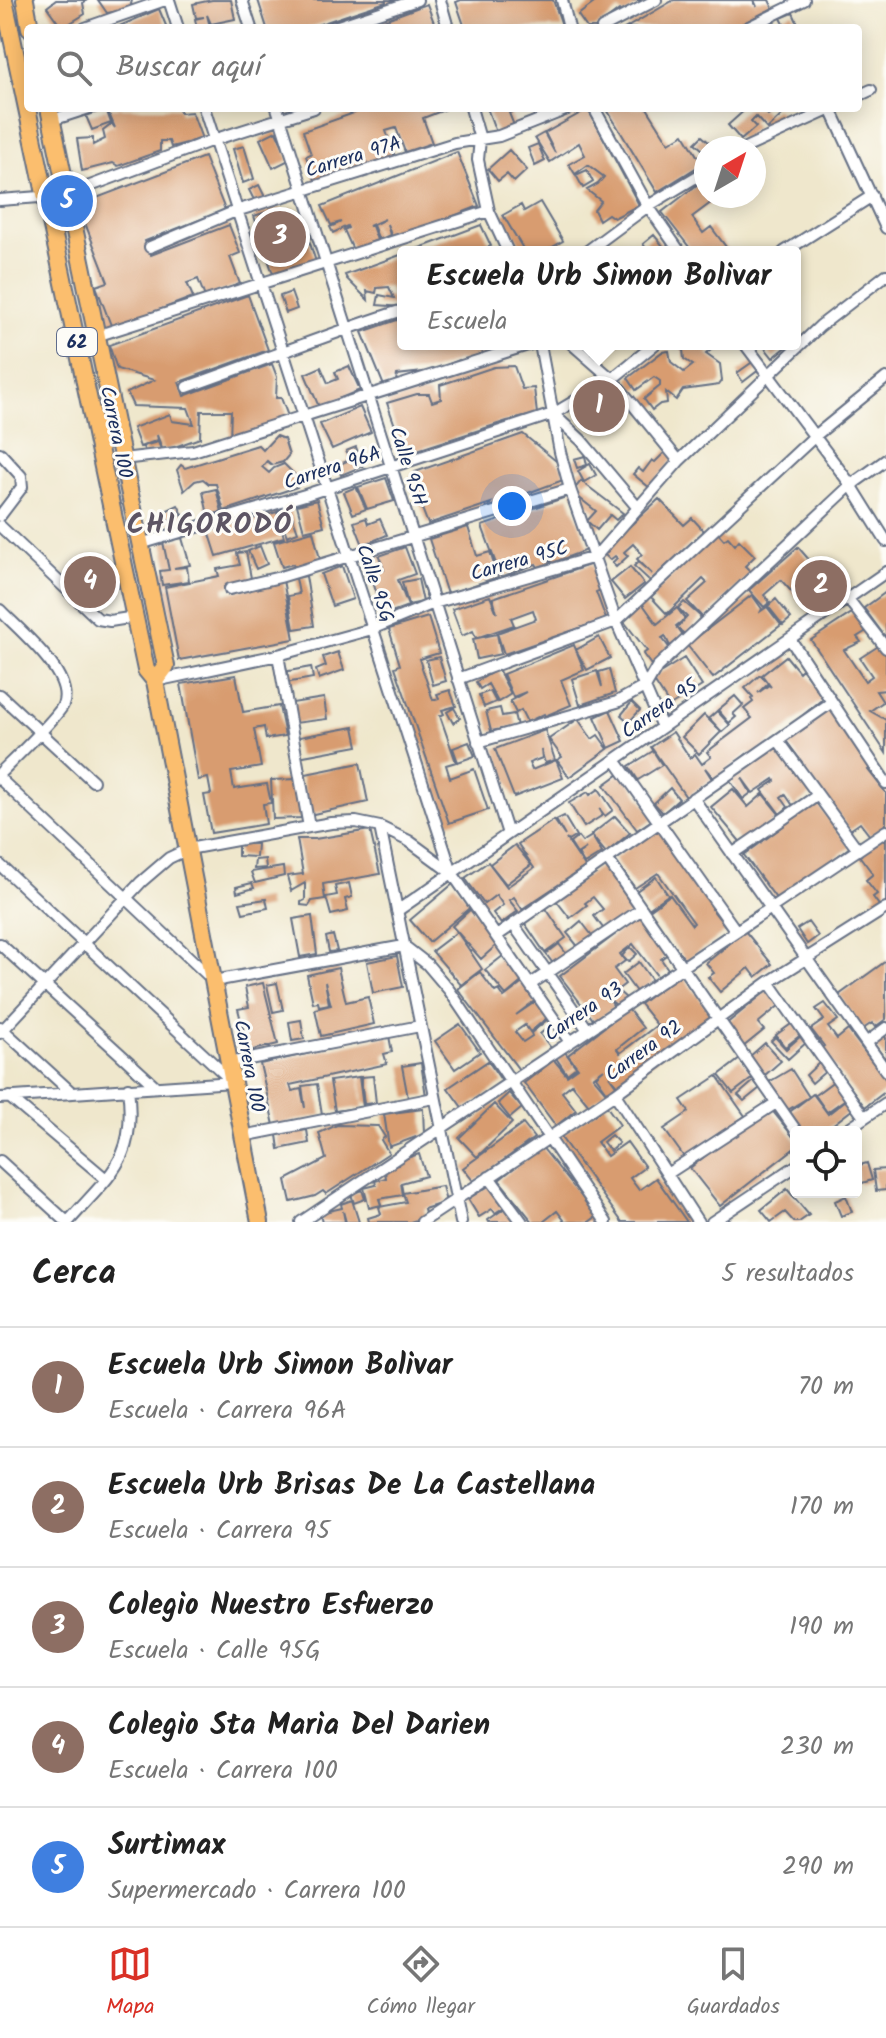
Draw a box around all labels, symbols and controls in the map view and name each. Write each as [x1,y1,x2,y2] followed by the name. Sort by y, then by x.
[24,24,862,112] search box
[116,44,262,92] text: Buscar aquí
[52,46,96,90] icon: search
[302,128,405,188] street label: Carrera 97A
[694,136,766,208] north arrow
[41,171,93,231] pin: 5
[254,207,306,267] pin: 3
[397,246,801,350] popup
[427,253,771,301] text: Escuela Urb Simon Bolivar
[427,301,507,343] text: Escuela
[57,328,97,356] road number: 62
[573,376,625,436] pin: 1
[90,383,140,482] street label: Carrera 100
[379,423,435,511] street label: Calle 95H
[280,438,385,500] street label: Carrera 96A
[492,486,532,526] your location
[127,503,294,548] district label: CHIGORODÓ
[467,533,572,591] street label: Carrera 95C
[346,540,402,627] street label: Calle 95G
[64,552,116,612] pin: 4
[795,556,847,616] pin: 2
[615,671,706,748] street label: Carrera 95
[538,975,630,1051] street label: Carrera 93
[599,1013,690,1091] street label: Carrera 92
[223,1017,273,1116] street label: Carrera 100
[790,1126,862,1198] map controls
[790,1126,862,1198] button: locate
[32,1247,116,1301] text: Cerca
[721,1253,854,1295] text: 5 resultados
[108,1342,452,1390] text: Escuela Urb Simon Bolivar
[54,1366,62,1408] text: 1
[798,1366,854,1408] text: 70 m
[108,1390,347,1432] text: Escuela · Carrera 96A
[108,1462,595,1510] text: Escuela Urb Brisas De La Castellana
[50,1486,66,1528] text: 2
[790,1486,854,1528] text: 170 m
[108,1510,330,1552] text: Escuela · Carrera 95
[108,1582,434,1630] text: Colegio Nuestro Esfuerzo
[51,1606,65,1648] text: 3
[789,1606,854,1648] text: 190 m
[108,1630,321,1672] text: Escuela · Calle 95G
[108,1702,490,1750] text: Colegio Sta Maria Del Darien
[51,1726,65,1768] text: 4
[780,1726,854,1768] text: 230 m
[108,1750,338,1792] text: Escuela · Carrera 100
[108,1822,225,1870] text: Surtimax
[51,1846,65,1888] text: 5
[782,1846,854,1888] text: 290 m
[108,1870,406,1912] text: Supermercado · Carrera 100
[106,1942,155,2025] tab: Mapa
[367,1942,475,2025] tab: Cómo llegar
[687,1942,780,2025] tab: Guardados

